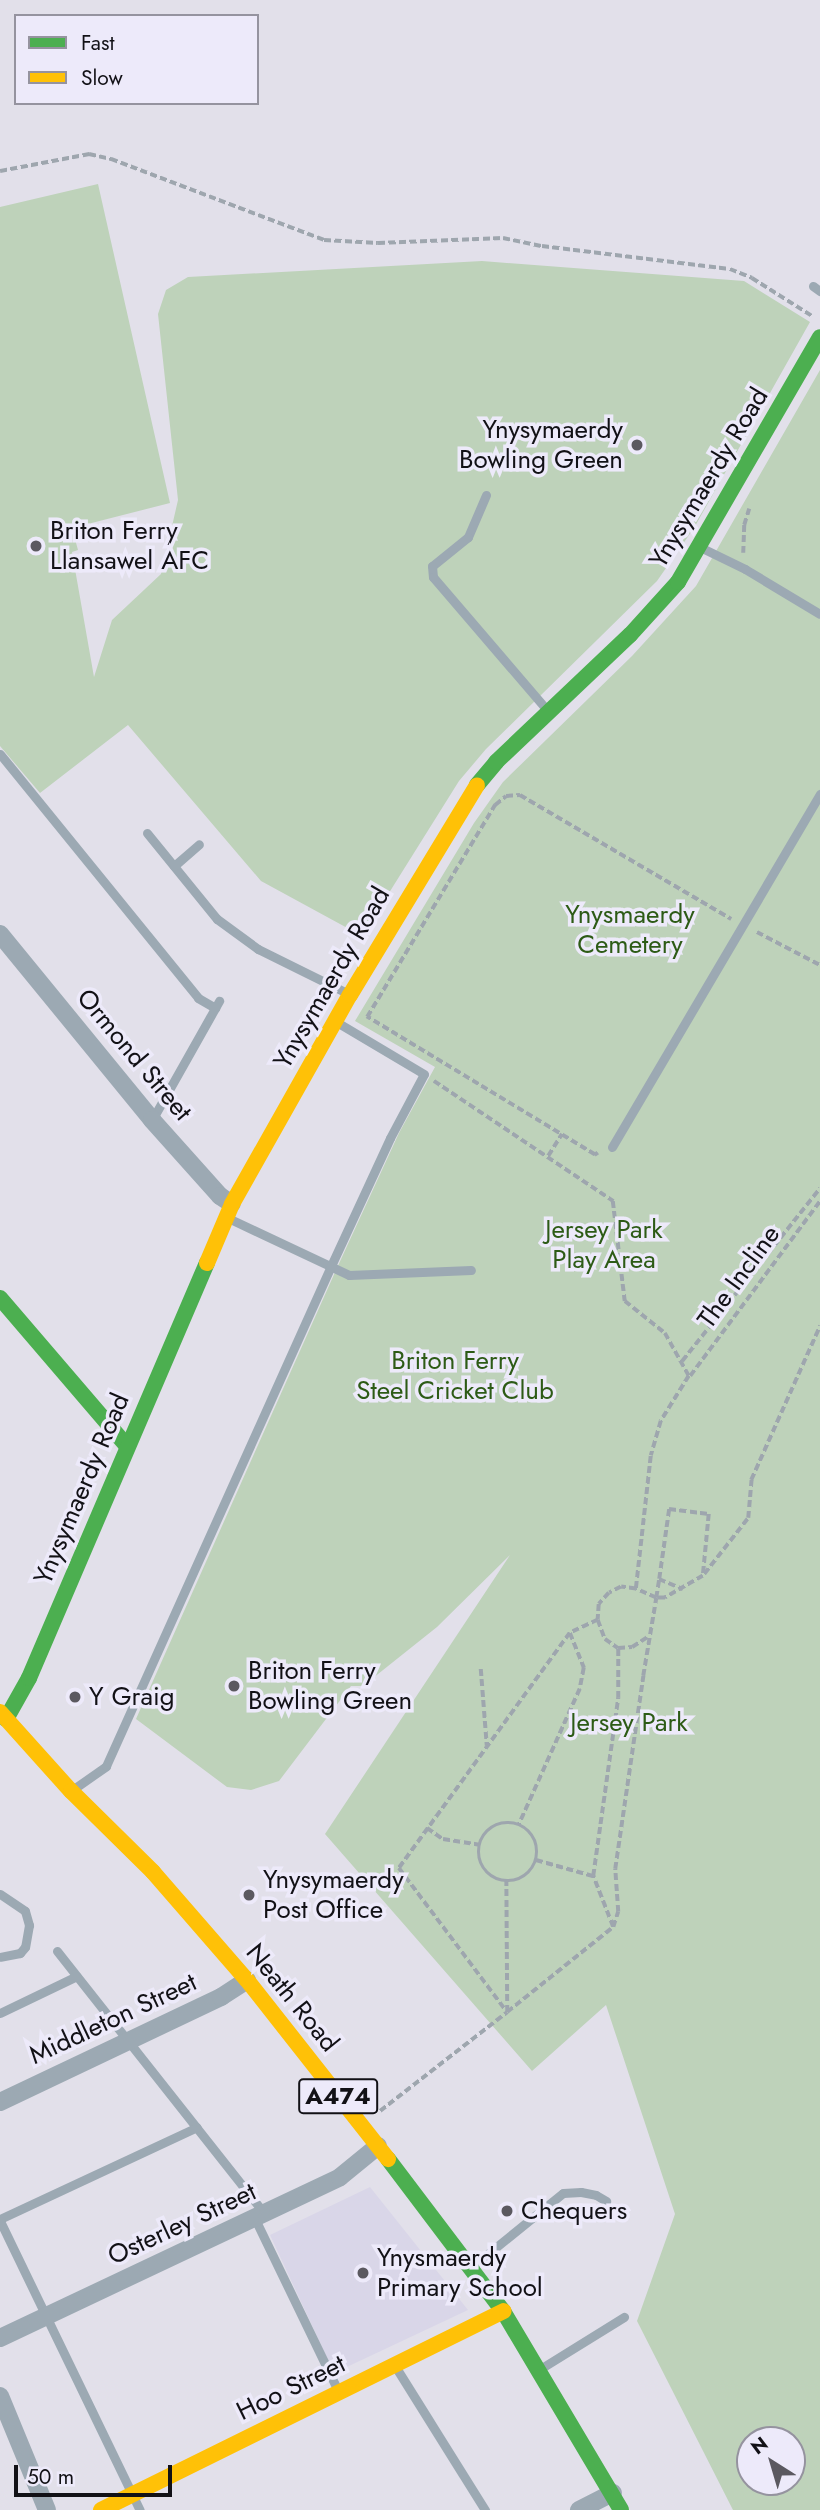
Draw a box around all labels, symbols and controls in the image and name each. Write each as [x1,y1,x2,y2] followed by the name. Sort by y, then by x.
[14,14,259,105] legend
[81,28,114,58] text: Fast
[81,63,123,93] text: Slow
[643,382,775,574] street label: Ynysymaerdy Road
[459,414,623,476] place label: Ynysymaerdy Bowling Green
[629,437,645,453] marker: Ynysymaerdy Bowling Green
[50,515,209,576] place label: Briton Ferry Llansawel AFC
[28,538,44,554] marker: Briton Ferry Llansawel AFC
[267,882,397,1074] street label: Ynysymaerdy Road
[565,899,695,960] park label: Ynysmaerdy Cemetery
[70,983,198,1127] street label: Ormond Street
[545,1214,663,1276] park label: Jersey Park Play Area
[691,1220,787,1334] street label: The Incline
[356,1345,554,1406] park label: Briton Ferry Steel Cricket Club
[28,1389,136,1589] street label: Ynysymaerdy Road
[248,1655,412,1716] place label: Briton Ferry Bowling Green
[226,1678,242,1694] marker: Briton Ferry Bowling Green
[89,1681,175,1713] place label: Y Graig
[67,1689,83,1705] marker: Y Graig
[570,1707,688,1739] park label: Jersey Park
[263,1864,404,1926] place label: Ynysymaerdy Post Office
[241,1887,257,1903] marker: Ynysymaerdy Post Office
[239,1938,345,2058] street label: Neath Road
[24,1967,202,2071] street label: Middleton Street
[298,2076,378,2116] road number: A474
[103,2176,261,2272] street label: Osterley Street
[521,2195,627,2227] place label: Chequers
[499,2203,515,2219] marker: Chequers
[377,2242,543,2304] place label: Ynysmaerdy Primary School
[355,2265,371,2281] marker: Ynysmaerdy Primary School
[232,2348,350,2428] street label: Hoo Street
[736,2426,806,2496] north arrow
[745,2430,773,2461] text: N
[18,2450,175,2494] scale bar
[27,2462,74,2492] text: 50 m

